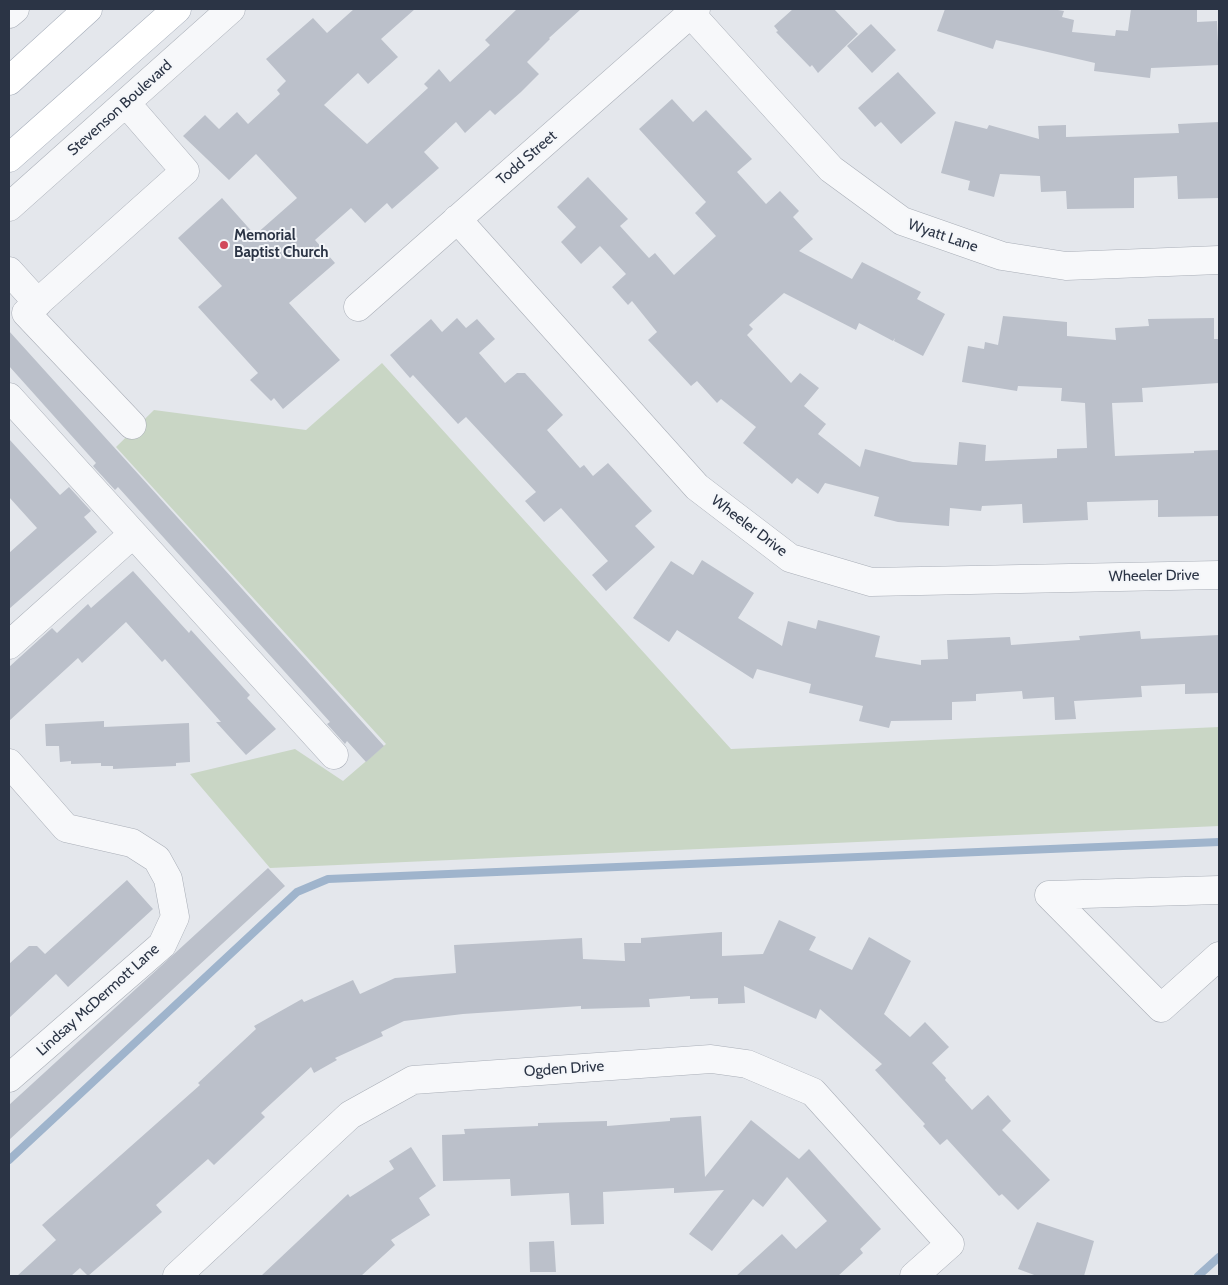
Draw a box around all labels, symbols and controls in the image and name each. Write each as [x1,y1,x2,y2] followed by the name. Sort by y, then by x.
[64,56,176,160] street label: Stevenson Boulevard
[493,127,561,189] street label: Todd Street
[906,216,980,256] street label: Wyatt Lane
[234,227,329,262] place label: Memorial Baptist Church
[218,239,230,251] marker: Memorial Baptist Church
[707,492,791,560] street label: Wheeler Drive
[1109,566,1199,586] street label: Wheeler Drive
[33,940,163,1060] street label: Lindsay McDermott Lane
[523,1057,605,1081] street label: Ogden Drive

